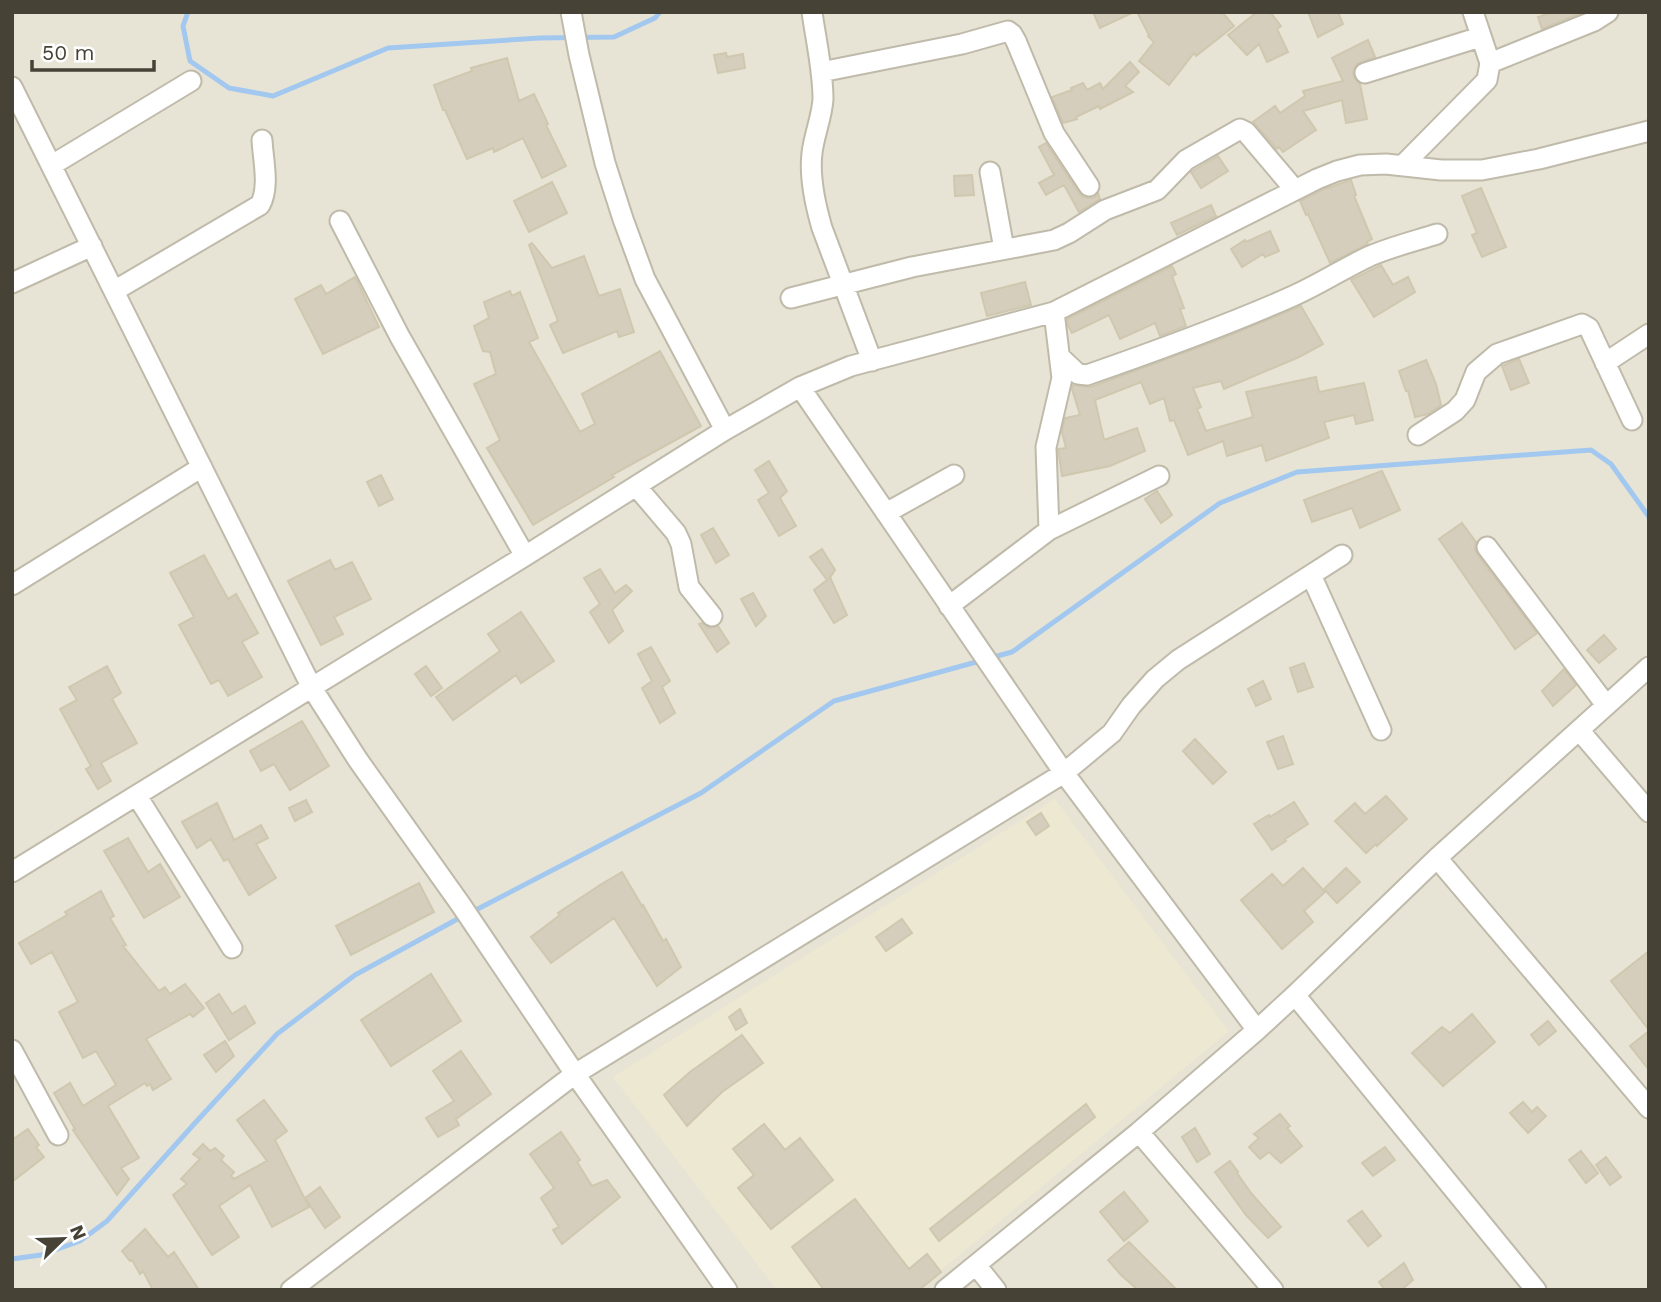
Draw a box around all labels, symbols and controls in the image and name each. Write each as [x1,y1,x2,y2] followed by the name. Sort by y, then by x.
[32,28,154,72] scale bar
[42,40,94,65] text: 50 m
[28,1204,98,1274] north arrow
[65,1222,92,1244] text: N

